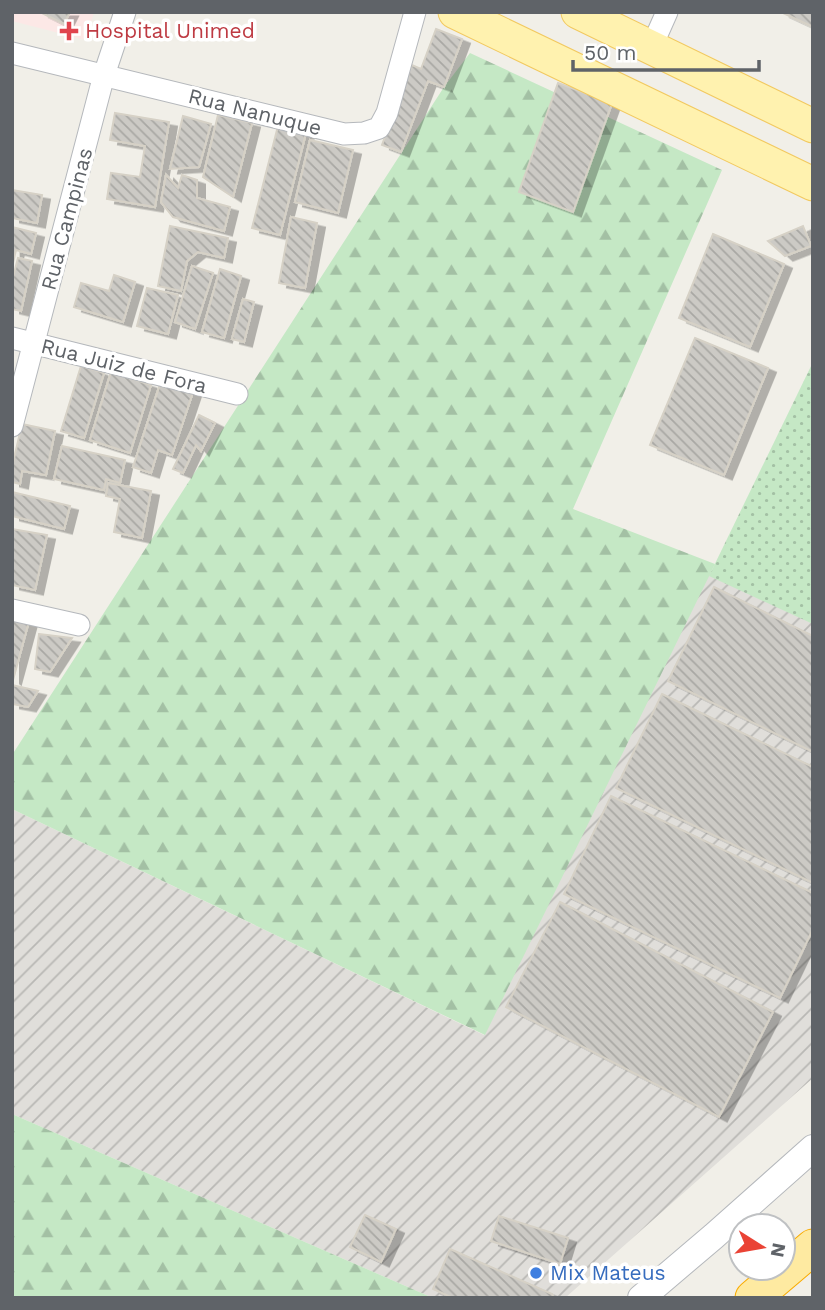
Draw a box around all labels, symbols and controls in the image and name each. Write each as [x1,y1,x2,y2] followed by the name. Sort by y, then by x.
[85,18,255,43] place label: Hospital Unimed
[59,21,79,41] marker: Hospital Unimed
[573,28,758,72] scale bar
[584,40,636,65] text: 50 m
[186,83,324,140] street label: Rua Nanuque
[36,145,98,293] street label: Rua Campinas
[39,333,210,398] street label: Rua Juiz de Fora
[727,1212,797,1282] north arrow
[766,1241,791,1259] text: N
[550,1260,666,1285] place label: Mix Mateus
[528,1265,544,1281] marker: Mix Mateus

